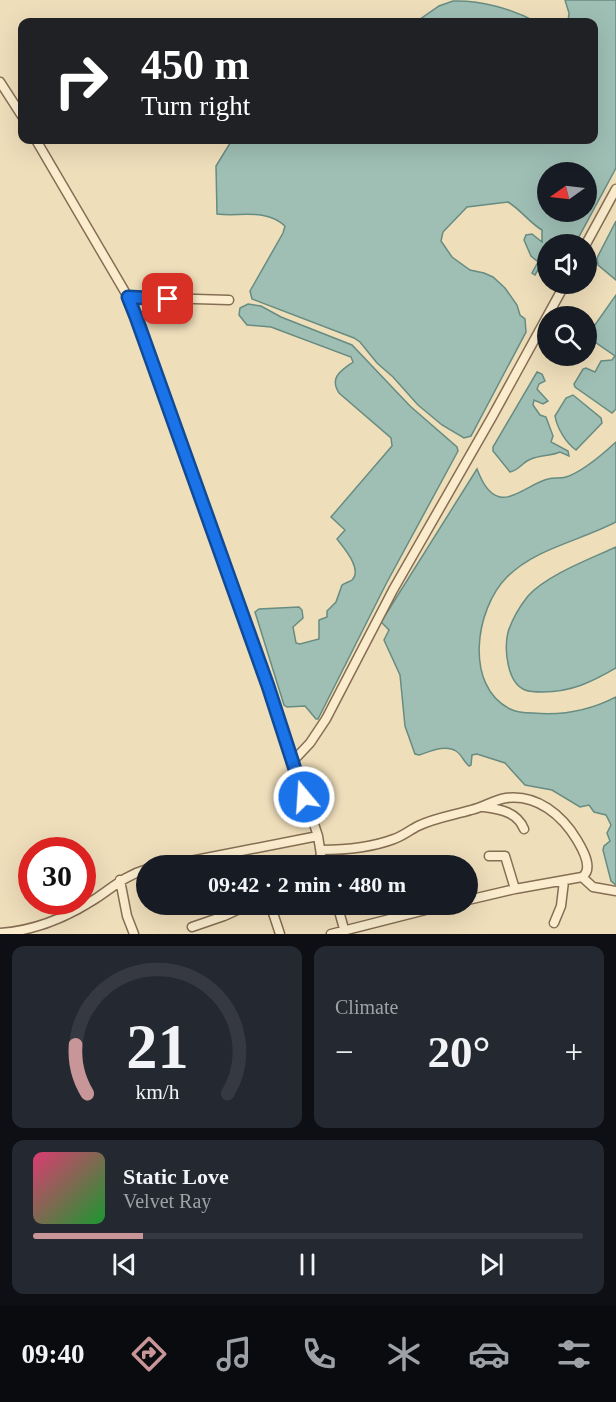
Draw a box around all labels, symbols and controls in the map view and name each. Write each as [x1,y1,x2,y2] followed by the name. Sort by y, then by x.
[42,42,120,120] icon: right
[141,42,250,88] text: 450 m
[141,91,250,121] text: Turn right
[537,162,597,222] north arrow
[537,162,597,366] map controls
[537,234,597,294] button: sound
[142,273,193,324] pin
[151,282,184,315] icon: arrive
[537,306,597,366] button: search
[272,765,336,829] position arrow
[18,837,96,915] speed limit sign: 30
[208,872,406,897] text: 09:42 · 2 min · 480 m
[335,996,398,1018] text: Climate
[126,1012,188,1081] text: 21
[428,1027,491,1077] text: 20°
[335,1034,354,1070] text: −
[564,1034,583,1070] text: +
[135,1080,179,1104] text: km/h
[123,1164,229,1189] text: Static Love
[123,1190,211,1212] text: Velvet Ray
[108,1248,141,1281] icon: previous
[291,1248,324,1281] icon: pause
[475,1248,508,1281] icon: next
[128,1333,170,1375] icon: directions
[213,1333,255,1375] icon: music
[298,1333,340,1375] icon: phone
[383,1333,425,1375] icon: climate
[468,1333,510,1375] icon: car
[553,1333,595,1375] icon: filters
[22,1339,85,1369] text: 09:40

